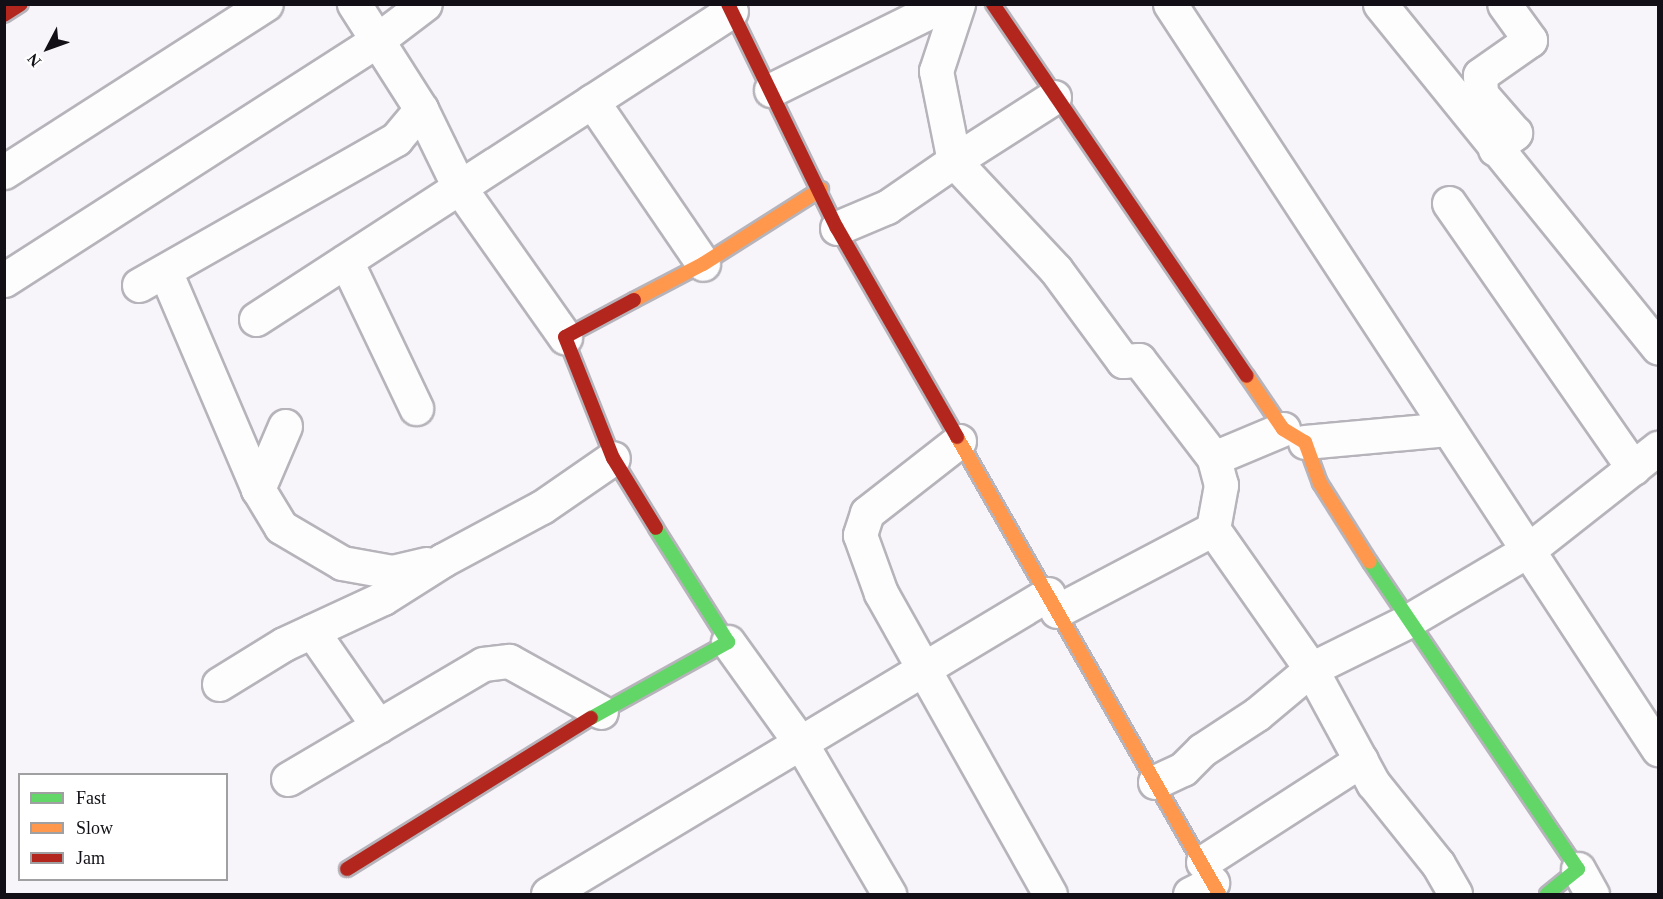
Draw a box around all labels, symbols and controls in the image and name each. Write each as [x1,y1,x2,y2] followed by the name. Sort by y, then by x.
[18,18,78,78] north arrow
[24,50,44,70] text: N
[18,773,228,881] legend
[76,788,106,808] text: Fast
[76,818,113,838] text: Slow
[76,848,105,868] text: Jam

